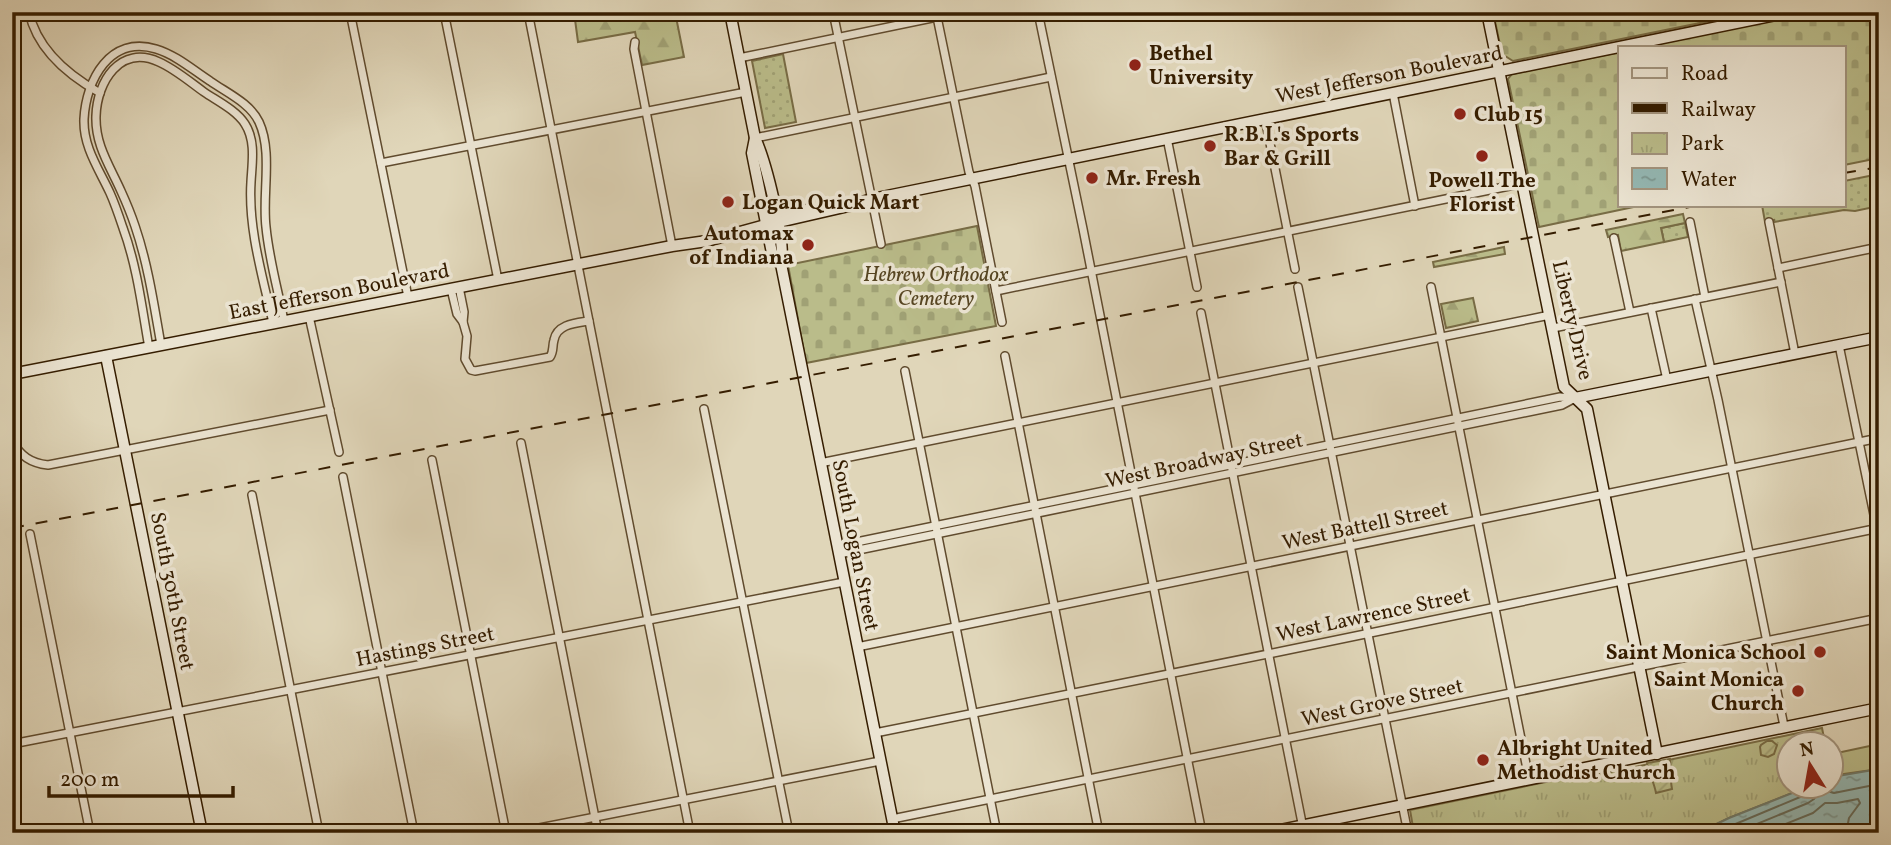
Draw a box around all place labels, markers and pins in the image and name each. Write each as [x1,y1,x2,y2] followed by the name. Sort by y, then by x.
[1149,40,1254,93] place label: Bethel University
[1127,57,1143,73] marker: Bethel University
[1474,101,1543,130] place label: Club 15
[1452,106,1468,122] marker: Club 15
[1224,121,1359,174] place label: R.B.I.'s Sports Bar & Grill
[1202,138,1218,154] marker: R.B.I.'s Sports Bar & Grill
[1474,148,1490,164] marker: Powell The Florist
[1106,165,1201,194] place label: Mr. Fresh
[1428,167,1536,220] place label: Powell The Florist
[1084,170,1100,186] marker: Mr. Fresh
[742,189,919,218] place label: Logan Quick Mart
[720,194,736,210] marker: Logan Quick Mart
[689,220,794,273] place label: Automax of Indiana
[800,237,816,253] marker: Automax of Indiana
[1606,639,1806,668] place label: Saint Monica School
[1812,644,1828,660] marker: Saint Monica School
[1654,666,1784,719] place label: Saint Monica Church
[1790,683,1806,699] marker: Saint Monica Church
[1497,735,1676,788] place label: Albright United Methodist Church
[1475,752,1491,768] marker: Albright United Methodist Church

